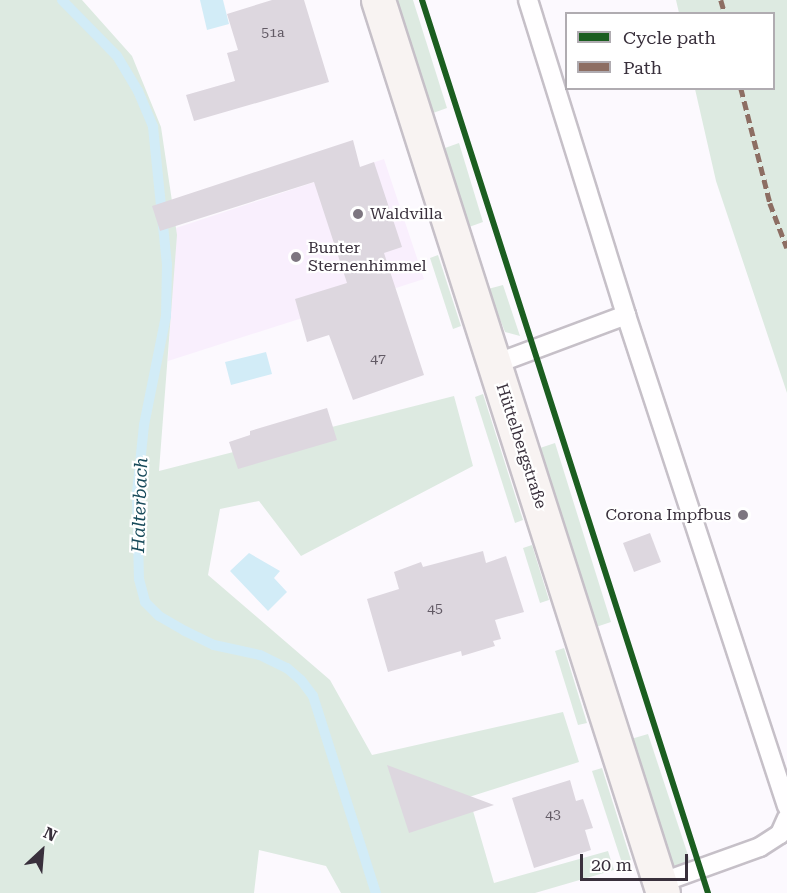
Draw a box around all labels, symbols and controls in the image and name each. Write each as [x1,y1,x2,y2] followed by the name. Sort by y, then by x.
[565,12,775,90] legend
[261,24,285,40] house number: 51a
[623,27,716,48] text: Cycle path
[623,57,662,78] text: Path
[370,204,442,224] place label: Waldvilla
[351,207,365,221] marker: Waldvilla
[308,238,426,276] place label: Bunter Sternenhimmel
[289,250,303,264] marker: Bunter Sternenhimmel
[370,350,386,366] house number: 47
[492,381,550,511] street label: Hüttelbergstraße
[128,457,152,553] water label: Halterbach
[605,505,731,525] place label: Corona Impfbus
[736,508,750,522] marker: Corona Impfbus
[427,600,443,616] house number: 45
[545,806,561,822] house number: 43
[12,821,72,881] north arrow
[40,823,60,846] text: N
[583,842,691,880] scale bar
[591,854,632,875] text: 20 m

